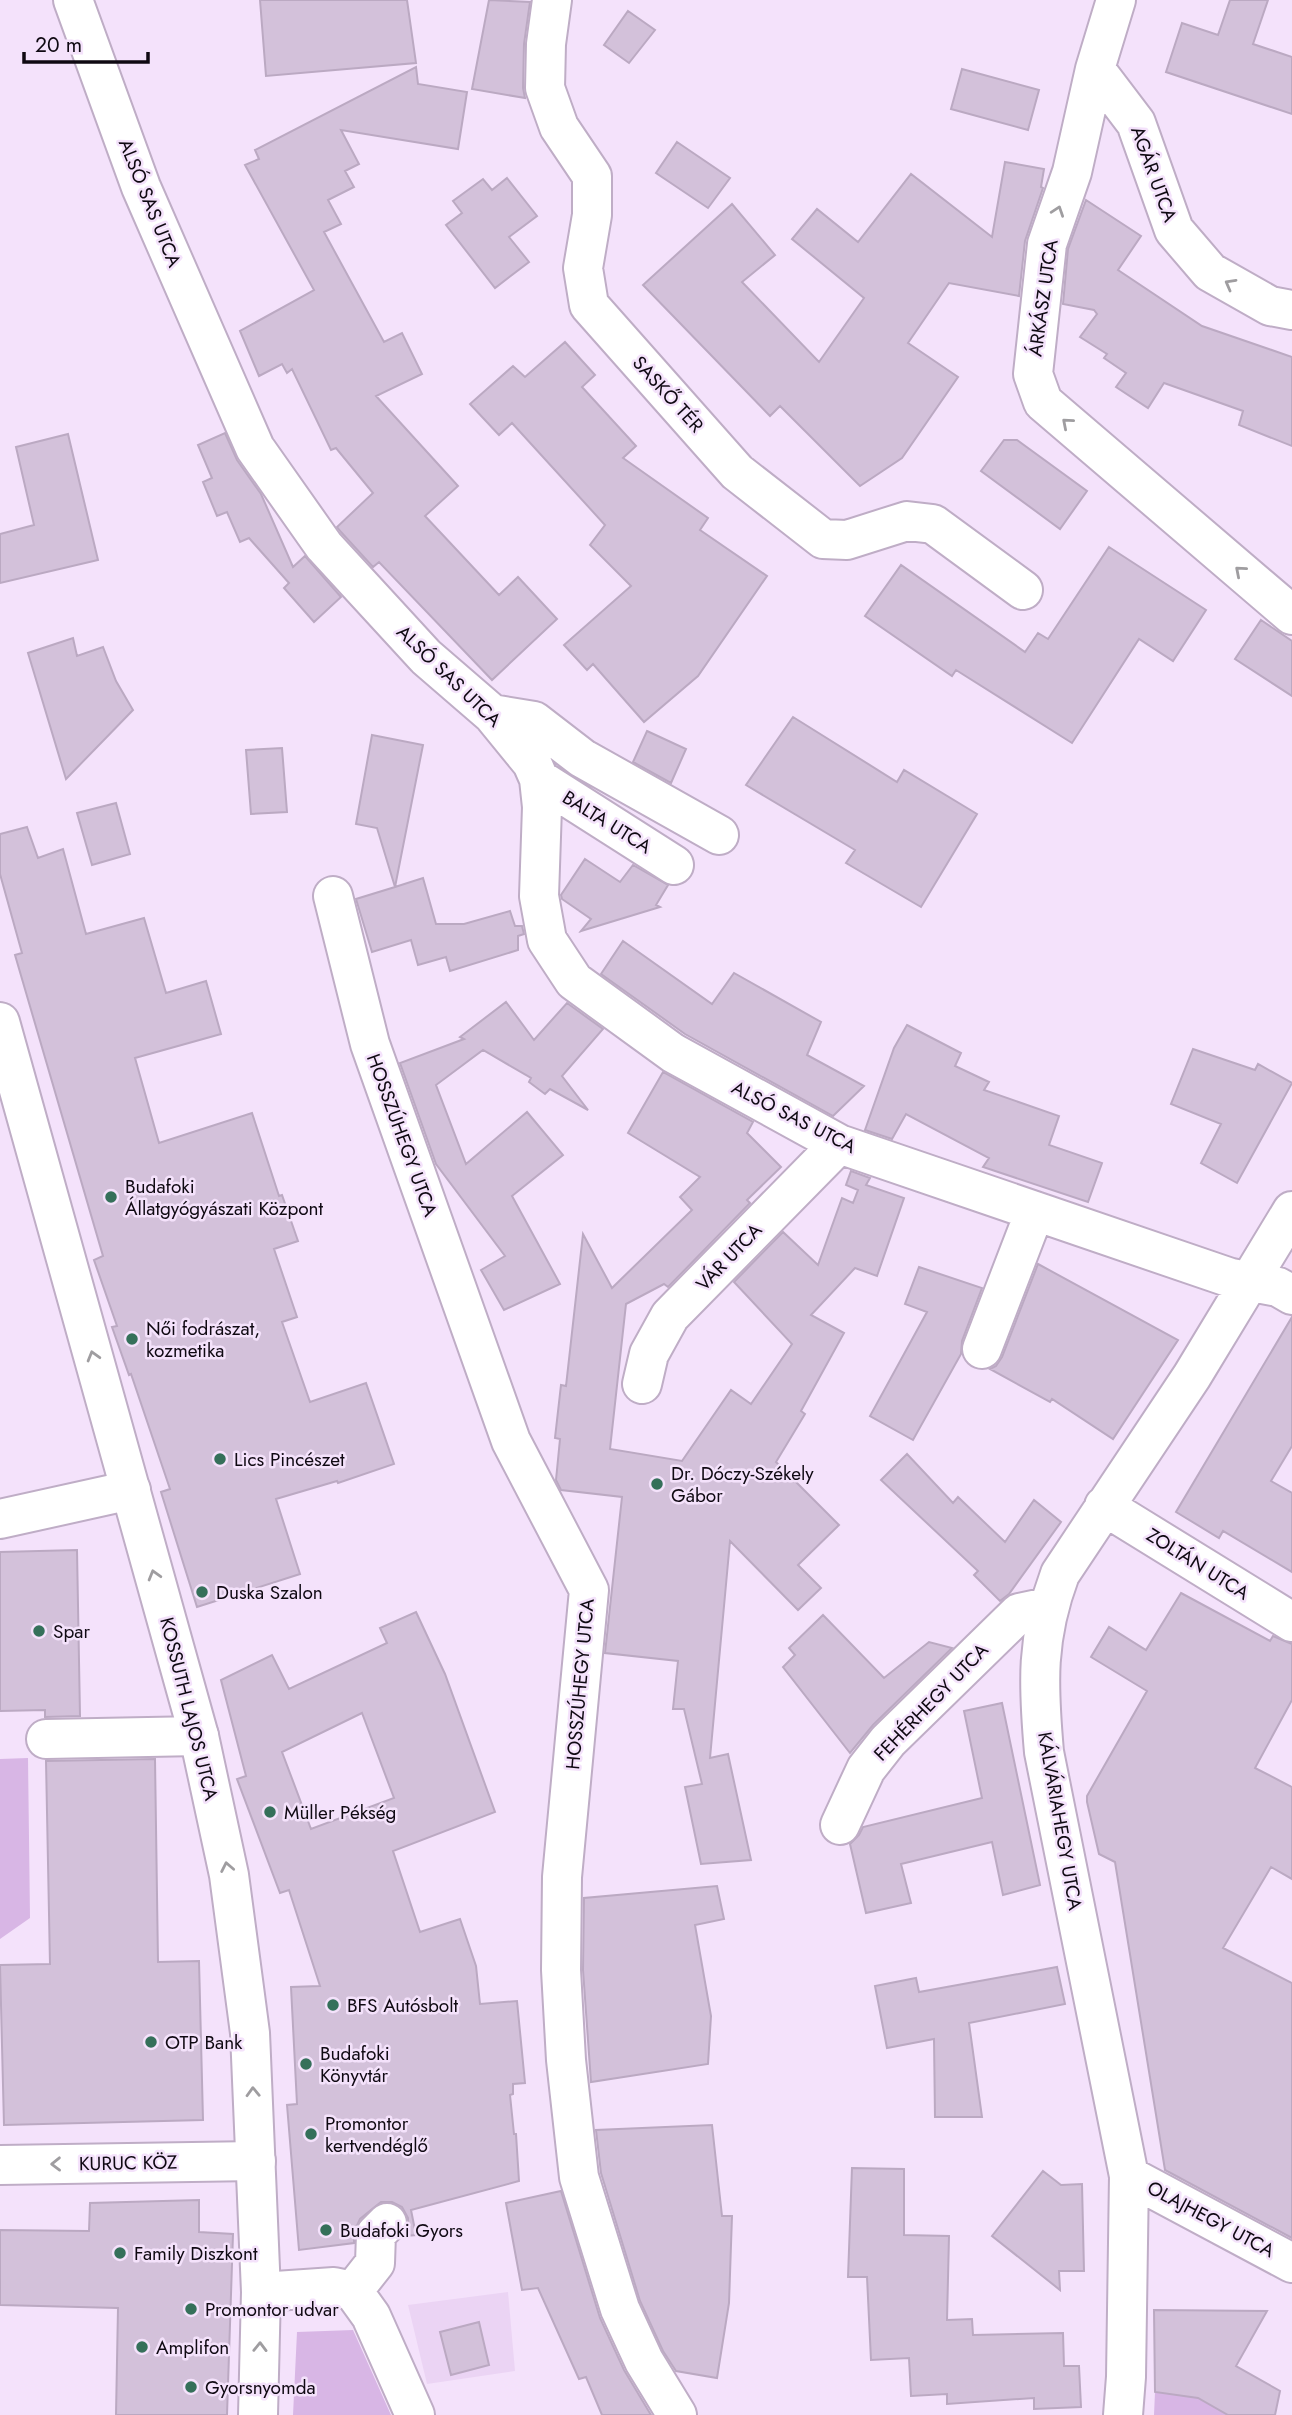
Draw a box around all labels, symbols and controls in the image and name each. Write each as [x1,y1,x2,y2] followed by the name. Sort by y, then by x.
[24,21,149,65] scale bar
[35,30,82,60] text: 20 m
[1124,122,1184,226] street label: AGÁR UTCA
[112,135,188,272] street label: ALSÓ SAS UTCA
[1050,206,1064,218] one-way arrow
[1021,237,1065,358] street label: ÁRKÁSZ UTCA
[1225,279,1237,292] one-way arrow
[626,350,710,439] street label: SASKŐ TÉR
[1063,419,1076,431] one-way arrow
[1235,567,1248,579] one-way arrow
[391,619,508,733] street label: ALSÓ SAS UTCA
[557,784,657,860] street label: BALTA UTCA
[360,1050,444,1221] street label: HOSSZÚHEGY UTCA
[727,1074,861,1160] street label: ALSÓ SAS UTCA
[125,1173,324,1222] place label: Budafoki Állatgyógyászati Központ
[103,1189,119,1205] marker: Budafoki Állatgyógyászati Központ
[690,1217,768,1297] street label: VÁR UTCA
[146,1315,260,1364] place label: Női fodrászat, kozmetika
[124,1331,140,1347] marker: Női fodrászat, kozmetika
[87,1350,102,1362] one-way arrow
[234,1446,345,1473] place label: Lics Pincészet
[212,1451,228,1467] marker: Lics Pincészet
[671,1460,814,1509] place label: Dr. Dóczy-Székely Gábor
[649,1476,665,1492] marker: Dr. Dóczy-Székely Gábor
[1141,1522,1255,1607] street label: ZOLTÁN UTCA
[148,1569,163,1581] one-way arrow
[216,1579,323,1606] place label: Duska Szalon
[194,1584,210,1600] marker: Duska Szalon
[559,1597,601,1770] street label: HOSSZÚHEGY UTCA
[153,1615,225,1804] street label: KOSSUTH LAJOS UTCA
[53,1618,90,1645] place label: Spar
[31,1623,47,1639] marker: Spar
[868,1637,995,1767] street label: FEHÉRHEGY UTCA
[1031,1730,1089,1913] street label: KÁLVÁRIAHEGY UTCA
[284,1799,396,1826] place label: Müller Pékség
[262,1804,278,1820] marker: Müller Pékség
[220,1861,235,1873] one-way arrow
[347,1992,459,2019] place label: BFS Autósbolt
[325,1997,341,2013] marker: BFS Autósbolt
[165,2029,243,2056] place label: OTP Bank
[143,2034,159,2050] marker: OTP Bank
[320,2040,390,2089] place label: Budafoki Könyvtár
[298,2056,314,2072] marker: Budafoki Könyvtár
[245,2087,260,2098] one-way arrow
[325,2110,428,2159] place label: Promontor kertvendéglő
[303,2126,319,2142] marker: Promontor kertvendéglő
[79,2149,177,2177] street label: KURUC KÖZ
[50,2156,60,2172] one-way arrow
[1142,2174,1280,2264] street label: OLAJHEGY UTCA
[340,2217,463,2244] place label: Budafoki Gyors
[318,2222,334,2238] marker: Budafoki Gyors
[134,2240,258,2267] place label: Family Diszkont
[112,2245,128,2261] marker: Family Diszkont
[205,2296,339,2323] place label: Promontor udvar
[183,2301,199,2317] marker: Promontor udvar
[156,2334,229,2361] place label: Amplifon
[134,2339,150,2355] marker: Amplifon
[253,2341,268,2352] one-way arrow
[205,2374,316,2401] place label: Gyorsnyomda
[183,2379,199,2395] marker: Gyorsnyomda

